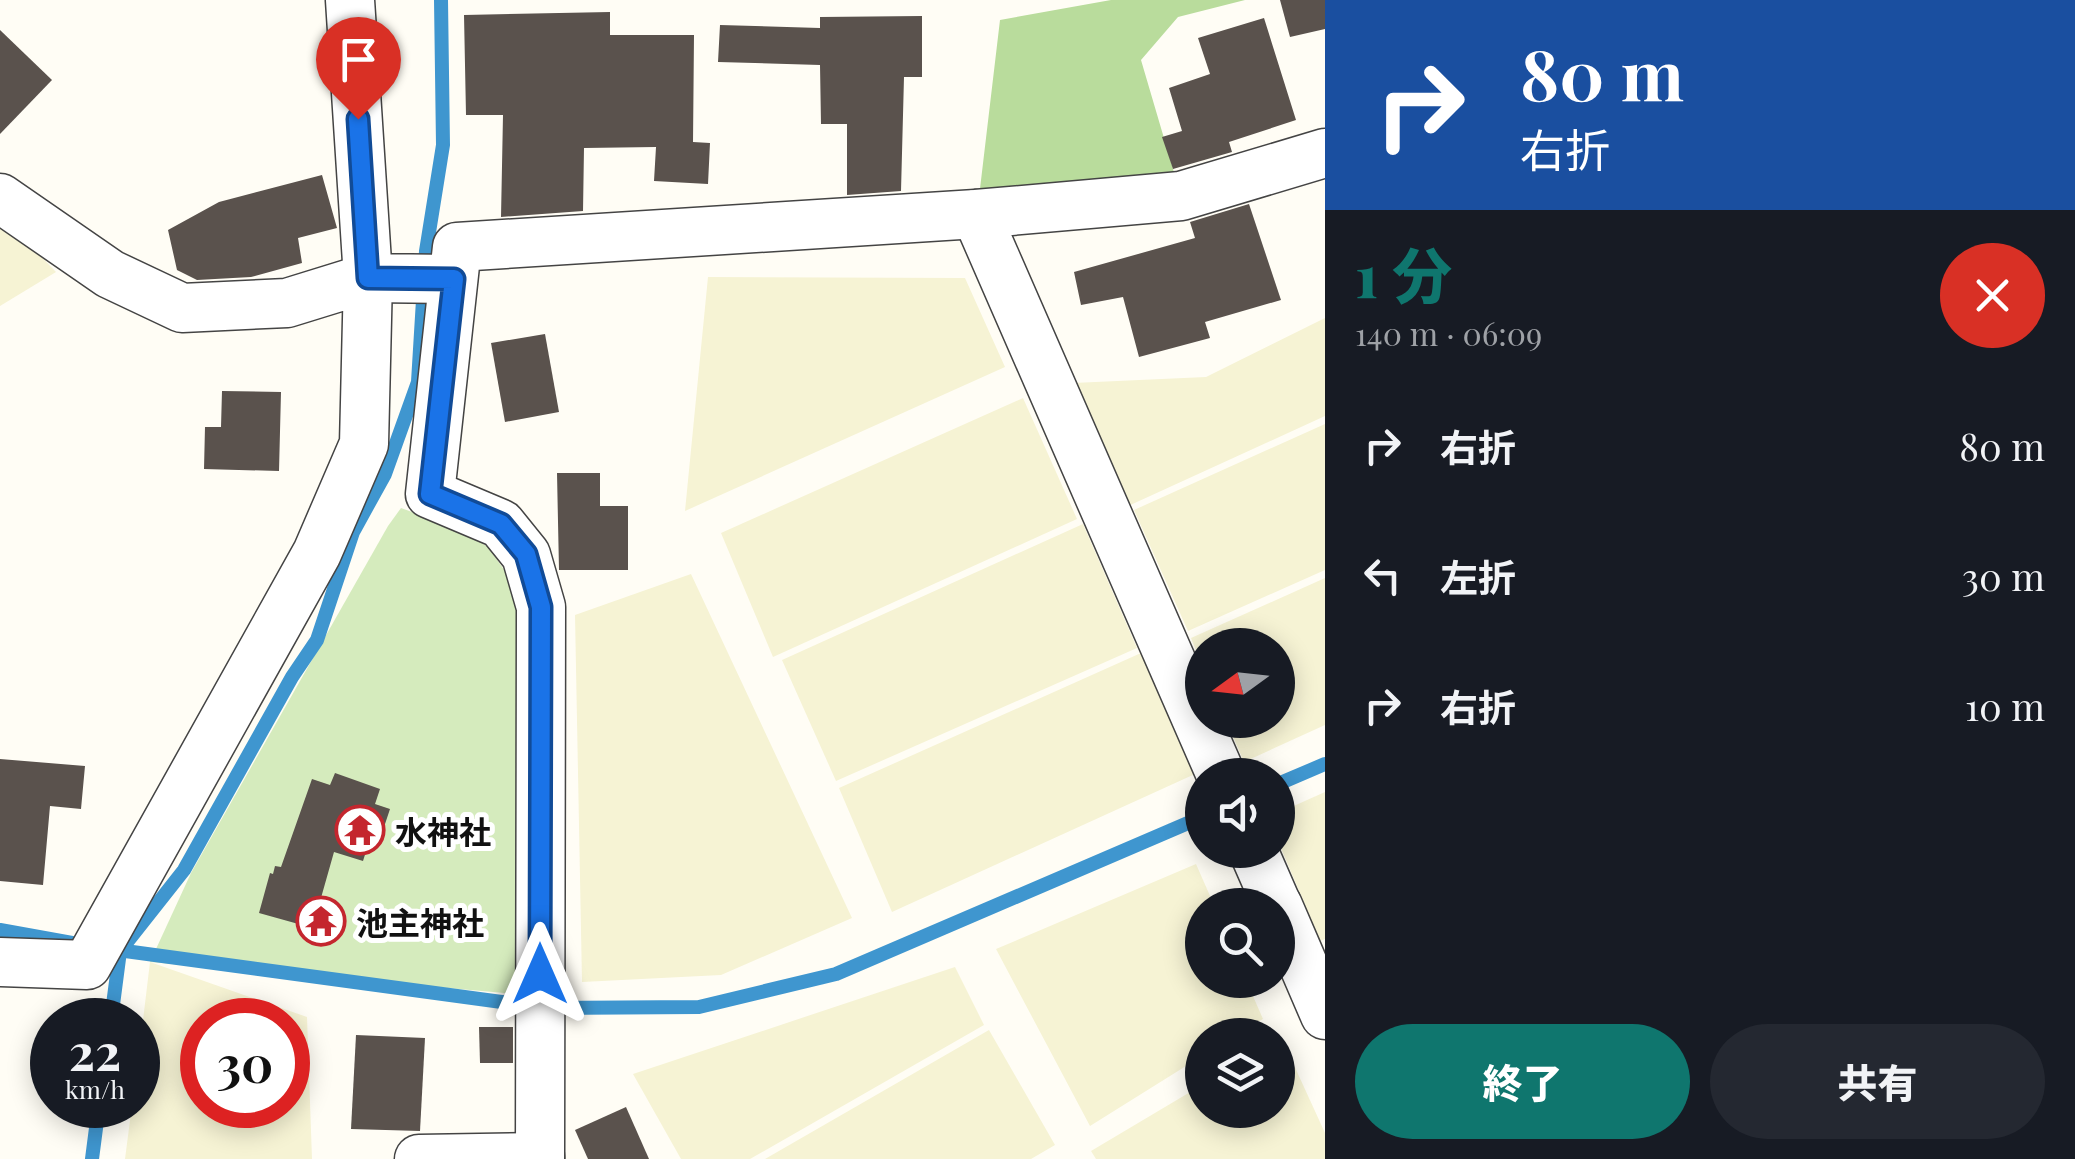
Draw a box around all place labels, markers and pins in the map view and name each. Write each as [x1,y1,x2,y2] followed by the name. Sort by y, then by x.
[316,17,401,120] pin
[334,804,386,856] temple icon: 水神社
[395,809,491,852] place label: 水神社
[295,895,347,947] temple icon: 池主神社
[356,900,484,943] place label: 池主神社

